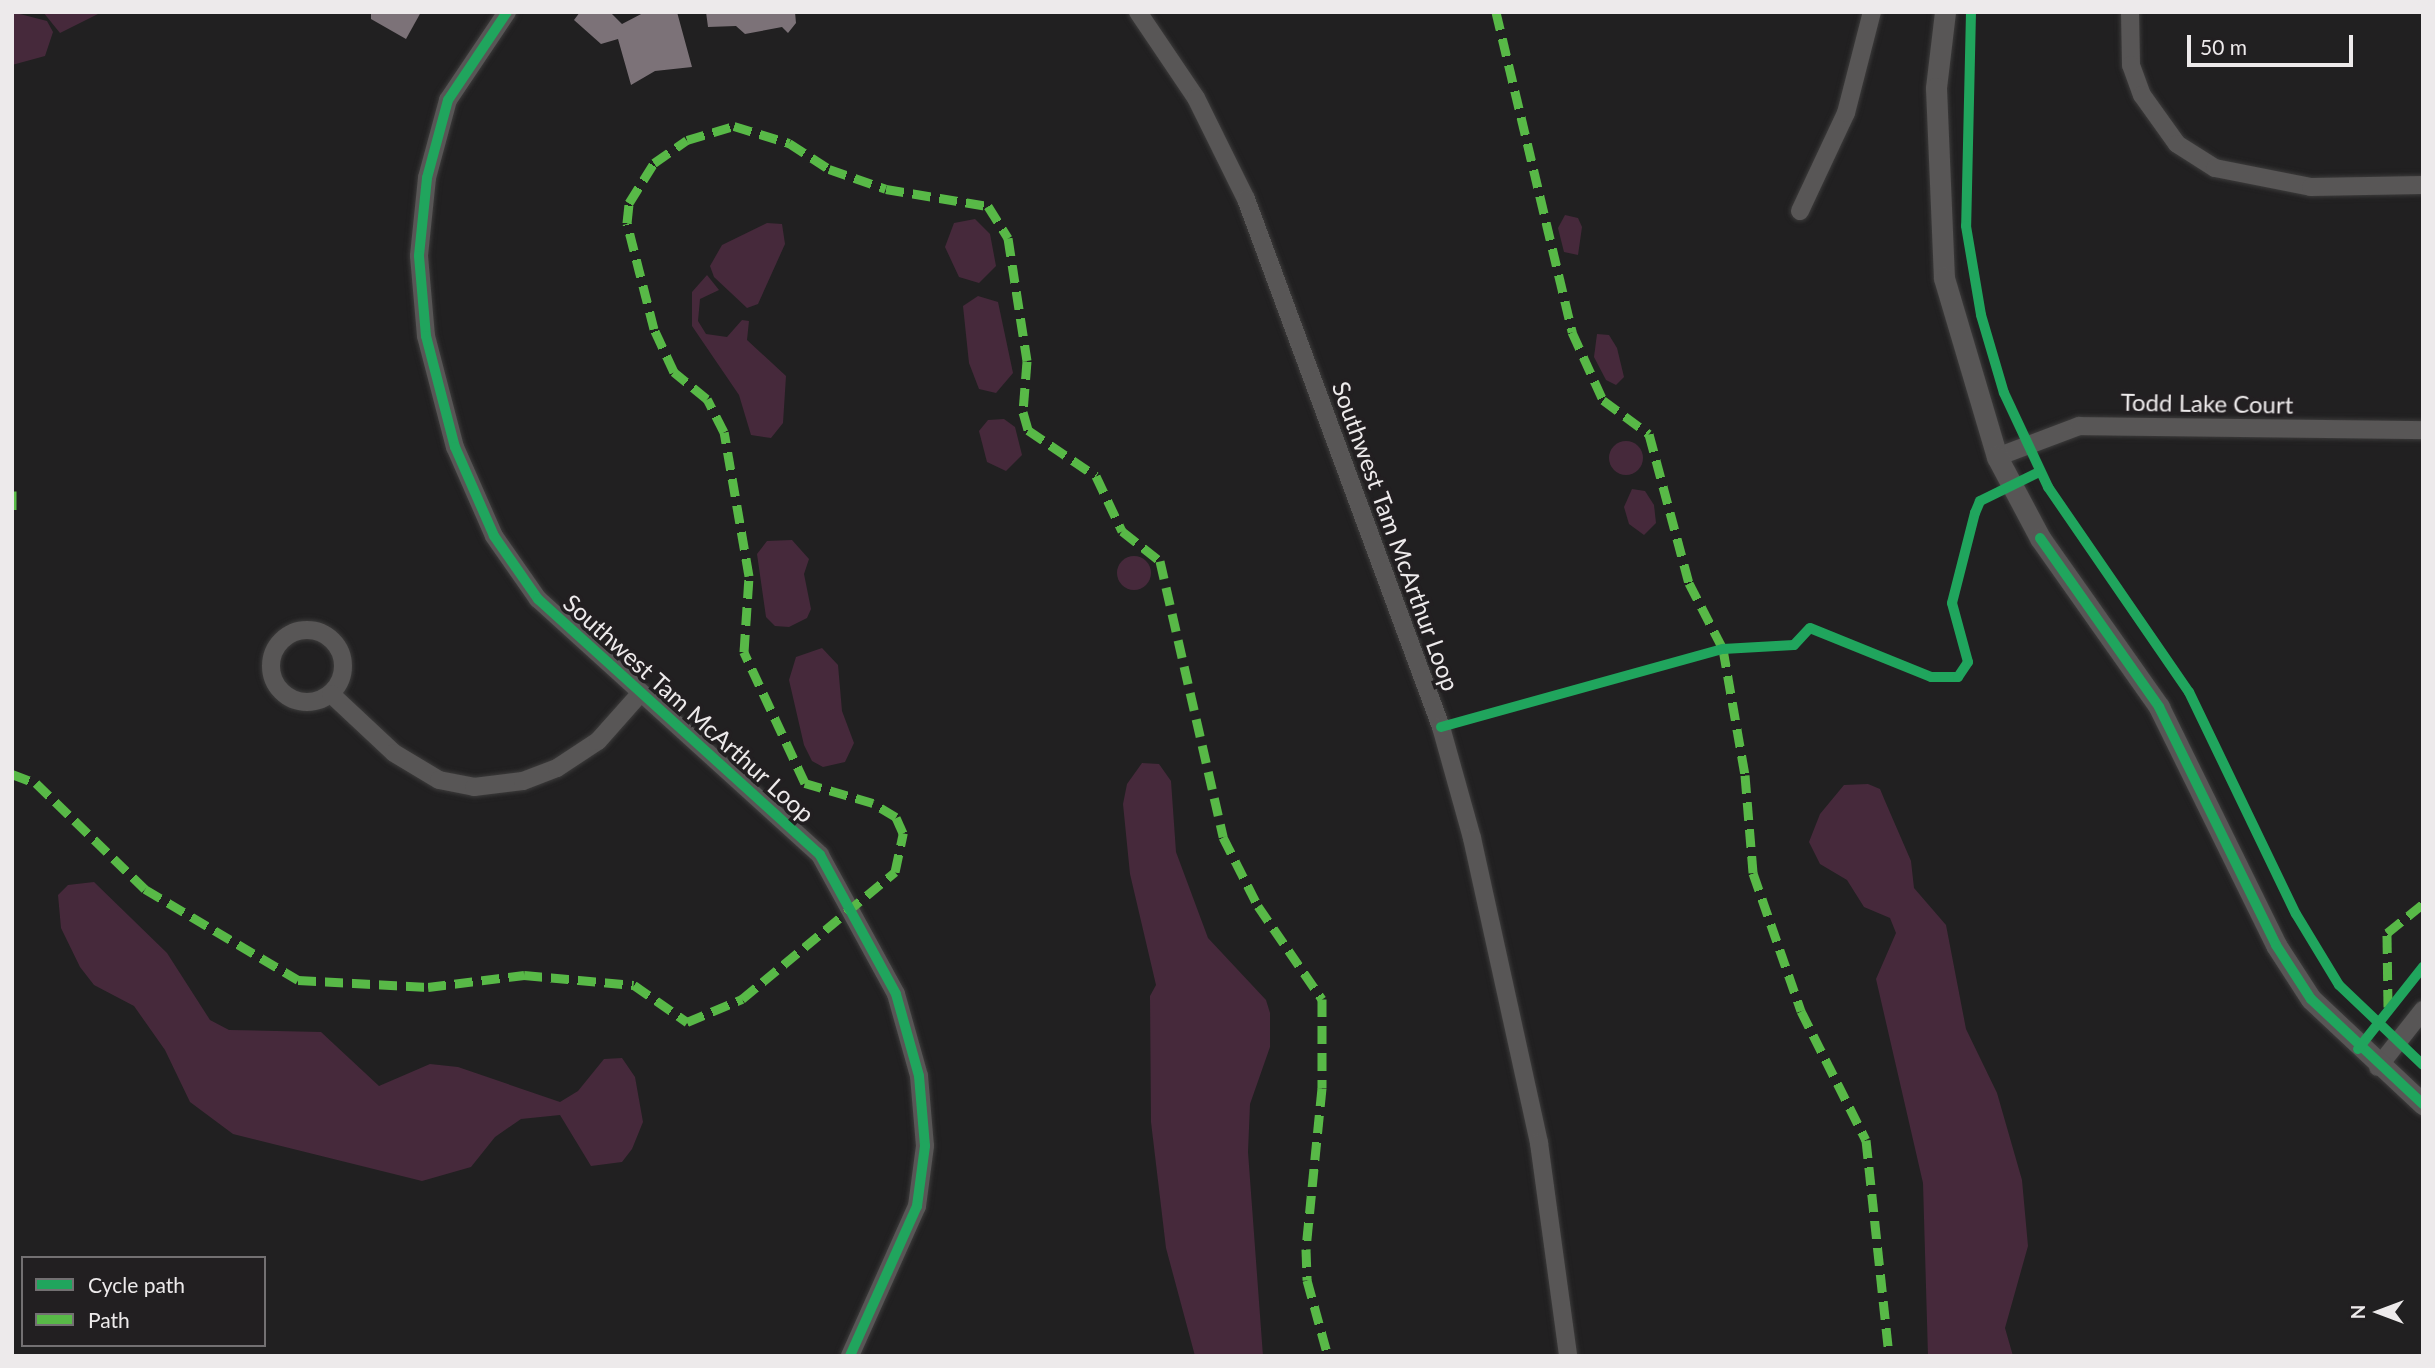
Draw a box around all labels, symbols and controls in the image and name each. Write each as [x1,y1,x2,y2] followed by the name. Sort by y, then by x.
[2190,21,2356,65] scale bar
[2200,34,2247,59] text: 50 m
[1326,377,1466,695] street label: Southwest Tam McArthur Loop
[2120,387,2294,419] street label: Todd Lake Court
[557,587,821,829] street label: Southwest Tam McArthur Loop
[21,1256,266,1347] legend
[88,1272,185,1297] text: Cycle path
[2344,1277,2414,1347] north arrow
[2346,1305,2369,1319] text: N
[88,1307,130,1332] text: Path

